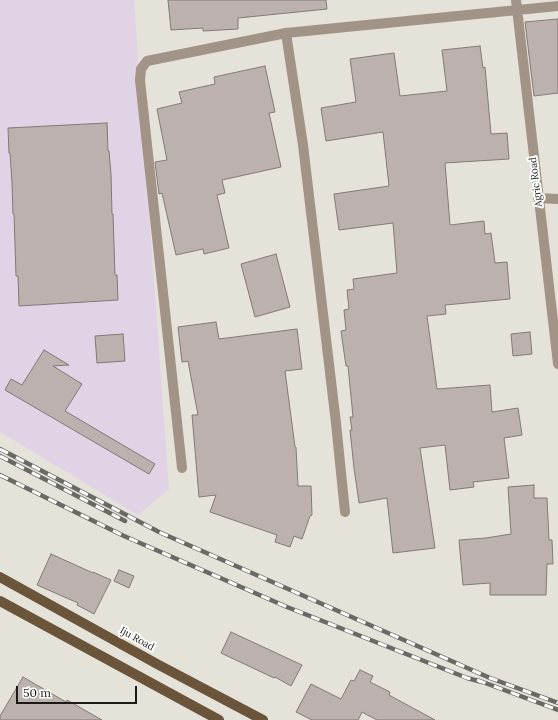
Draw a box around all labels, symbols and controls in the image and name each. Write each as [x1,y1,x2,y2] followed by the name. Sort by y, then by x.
[527,156,545,208] street label: Agric Road
[118,625,156,653] street label: Iju Road
[18,678,139,704] scale bar
[23,685,51,700] text: 50 m

